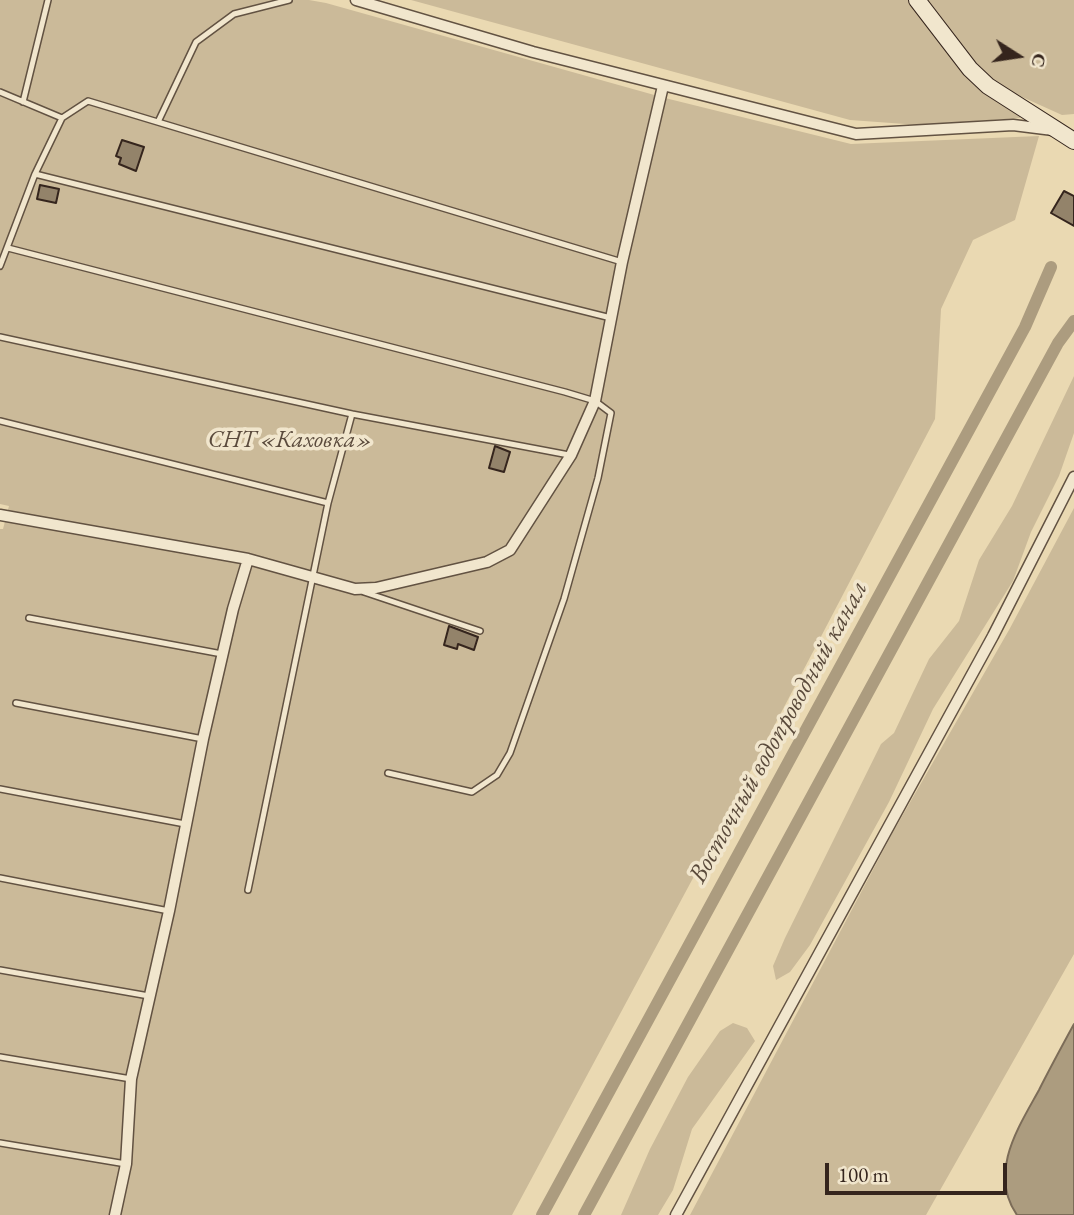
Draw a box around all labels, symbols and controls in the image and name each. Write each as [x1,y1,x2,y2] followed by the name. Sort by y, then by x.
[983,21,1053,91] north arrow
[1025,51,1053,70] text: С
[208,426,372,454] park label: СНТ «Каховка»
[683,575,875,889] water label: Восточный водопроводный канал
[829,1148,1011,1192] scale bar
[838,1161,889,1188] text: 100 m

